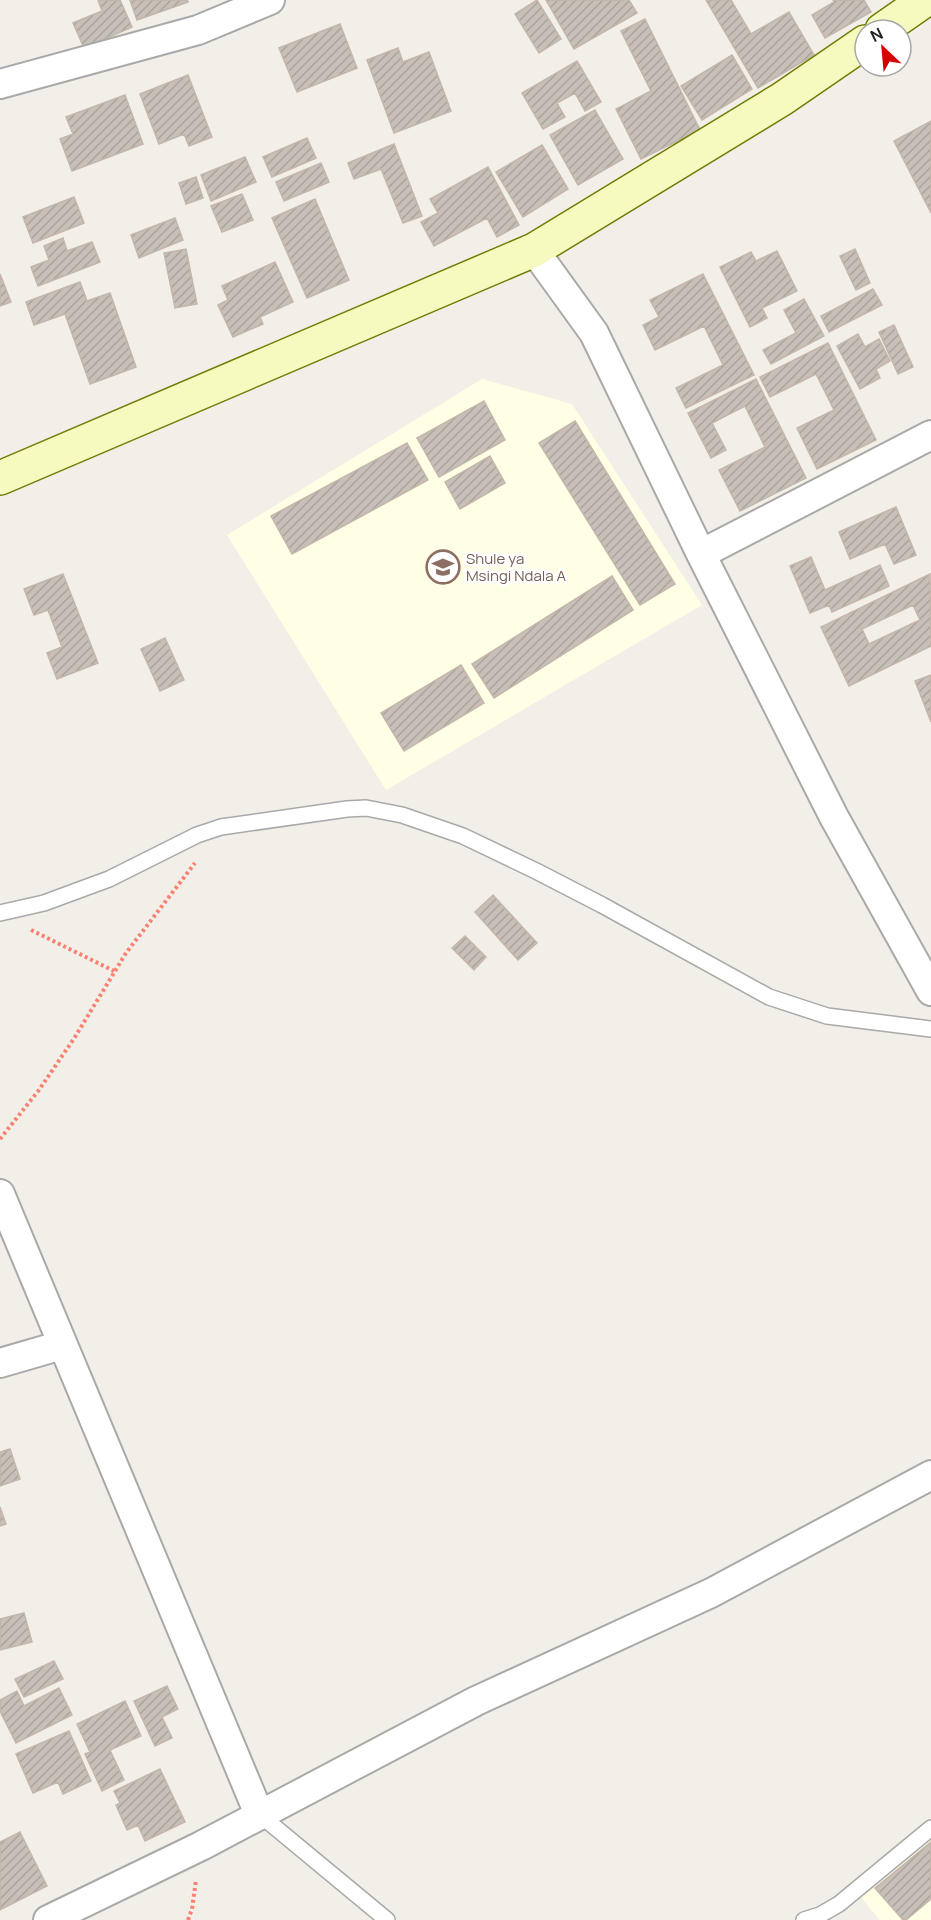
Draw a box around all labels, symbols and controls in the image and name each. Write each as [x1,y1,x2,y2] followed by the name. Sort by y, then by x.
[853,18,913,78] north arrow
[866,22,886,47] text: N
[466,548,567,586] place label: Shule ya Msingi Ndala A
[425,549,461,585] school or university icon: Shule ya Msingi Ndala A

